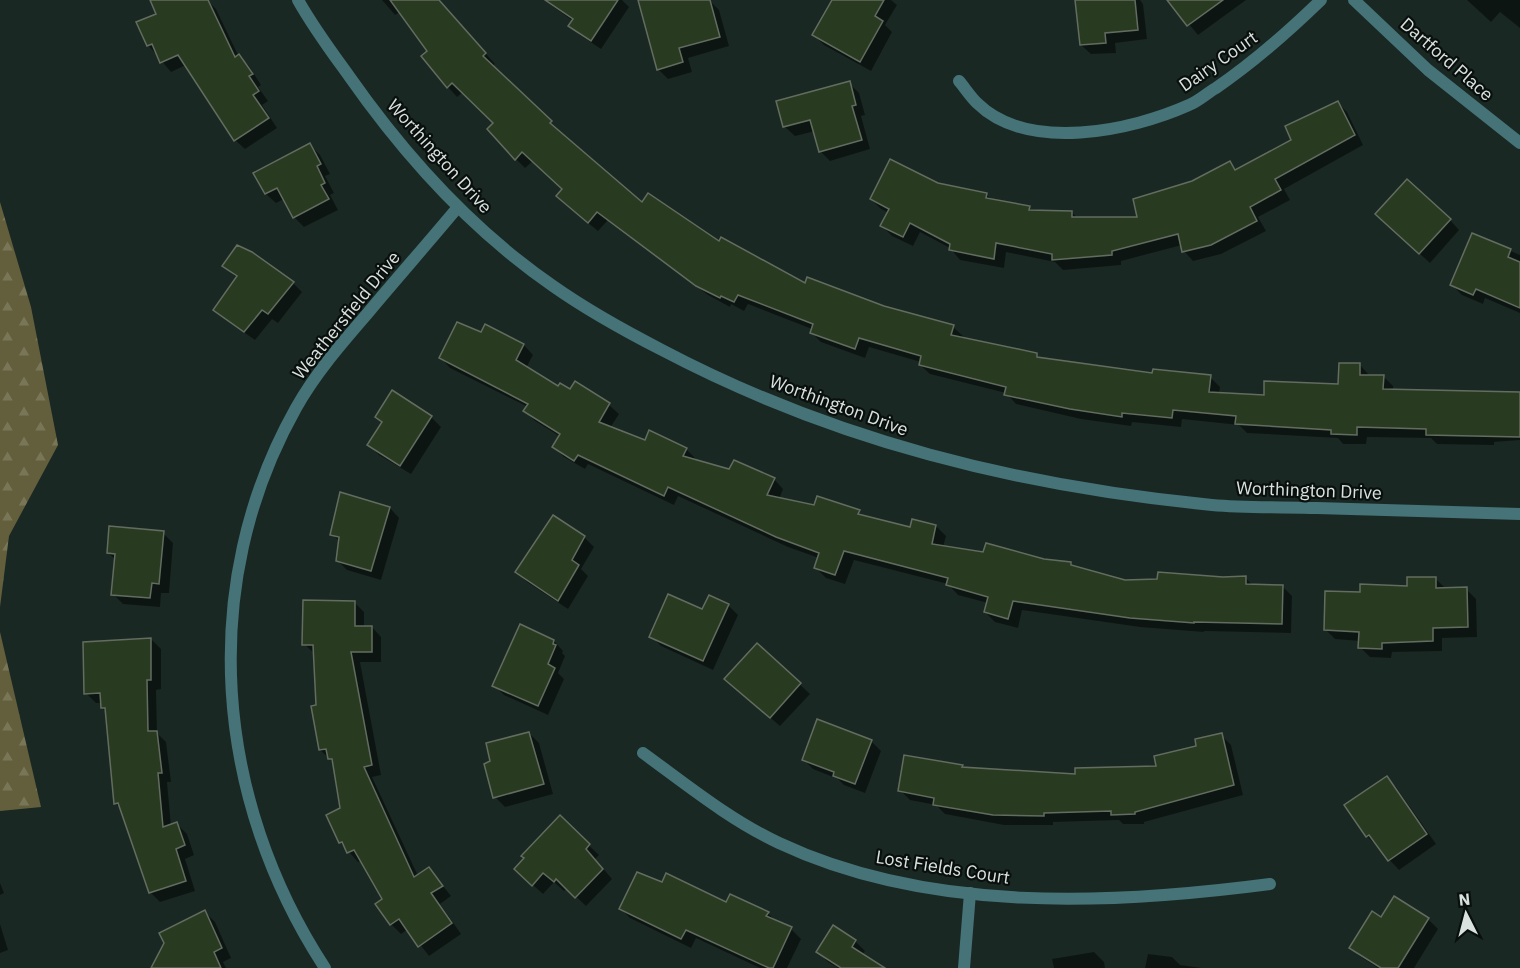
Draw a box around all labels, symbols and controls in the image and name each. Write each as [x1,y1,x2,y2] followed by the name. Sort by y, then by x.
[1396,12,1498,106] street label: Dartford Place
[1174,26,1262,96] street label: Dairy Court
[383,94,497,218] street label: Worthington Drive
[287,246,405,384] street label: Weathersfield Drive
[767,369,912,441] street label: Worthington Drive
[1236,476,1382,504] street label: Worthington Drive
[874,845,1012,889] street label: Lost Fields Court
[1436,884,1496,944] north arrow
[1458,889,1471,910] text: N

